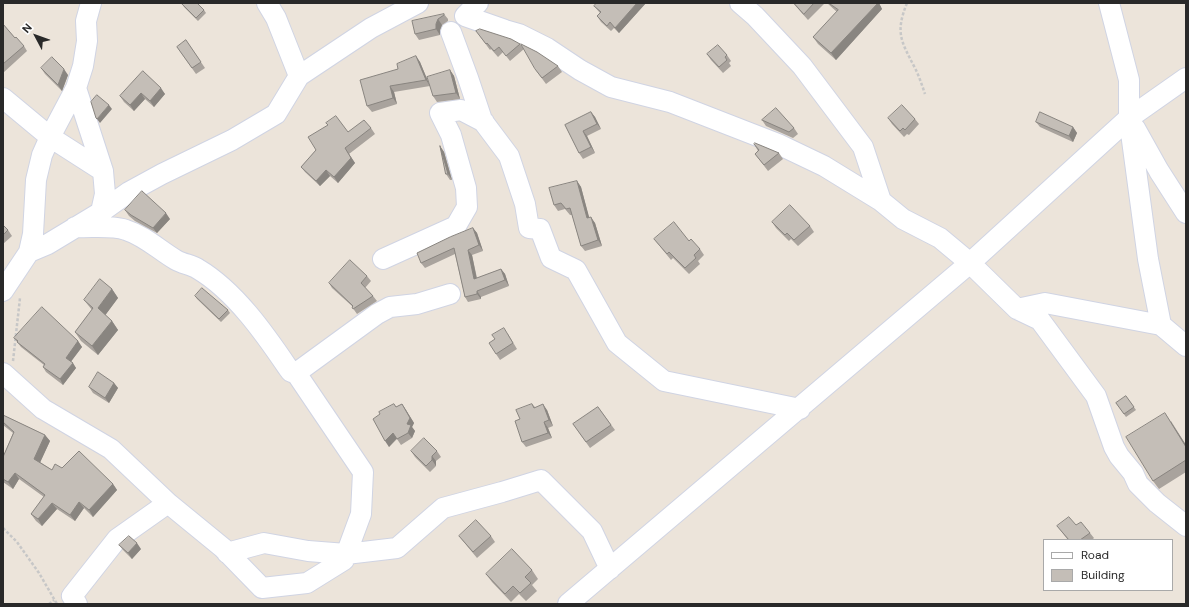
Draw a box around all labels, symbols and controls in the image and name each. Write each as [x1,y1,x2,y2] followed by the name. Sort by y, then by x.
[16,16,56,56] north arrow
[19,21,35,36] text: N
[1043,539,1173,591] legend
[1081,547,1109,563] text: Road
[1081,567,1125,583] text: Building

